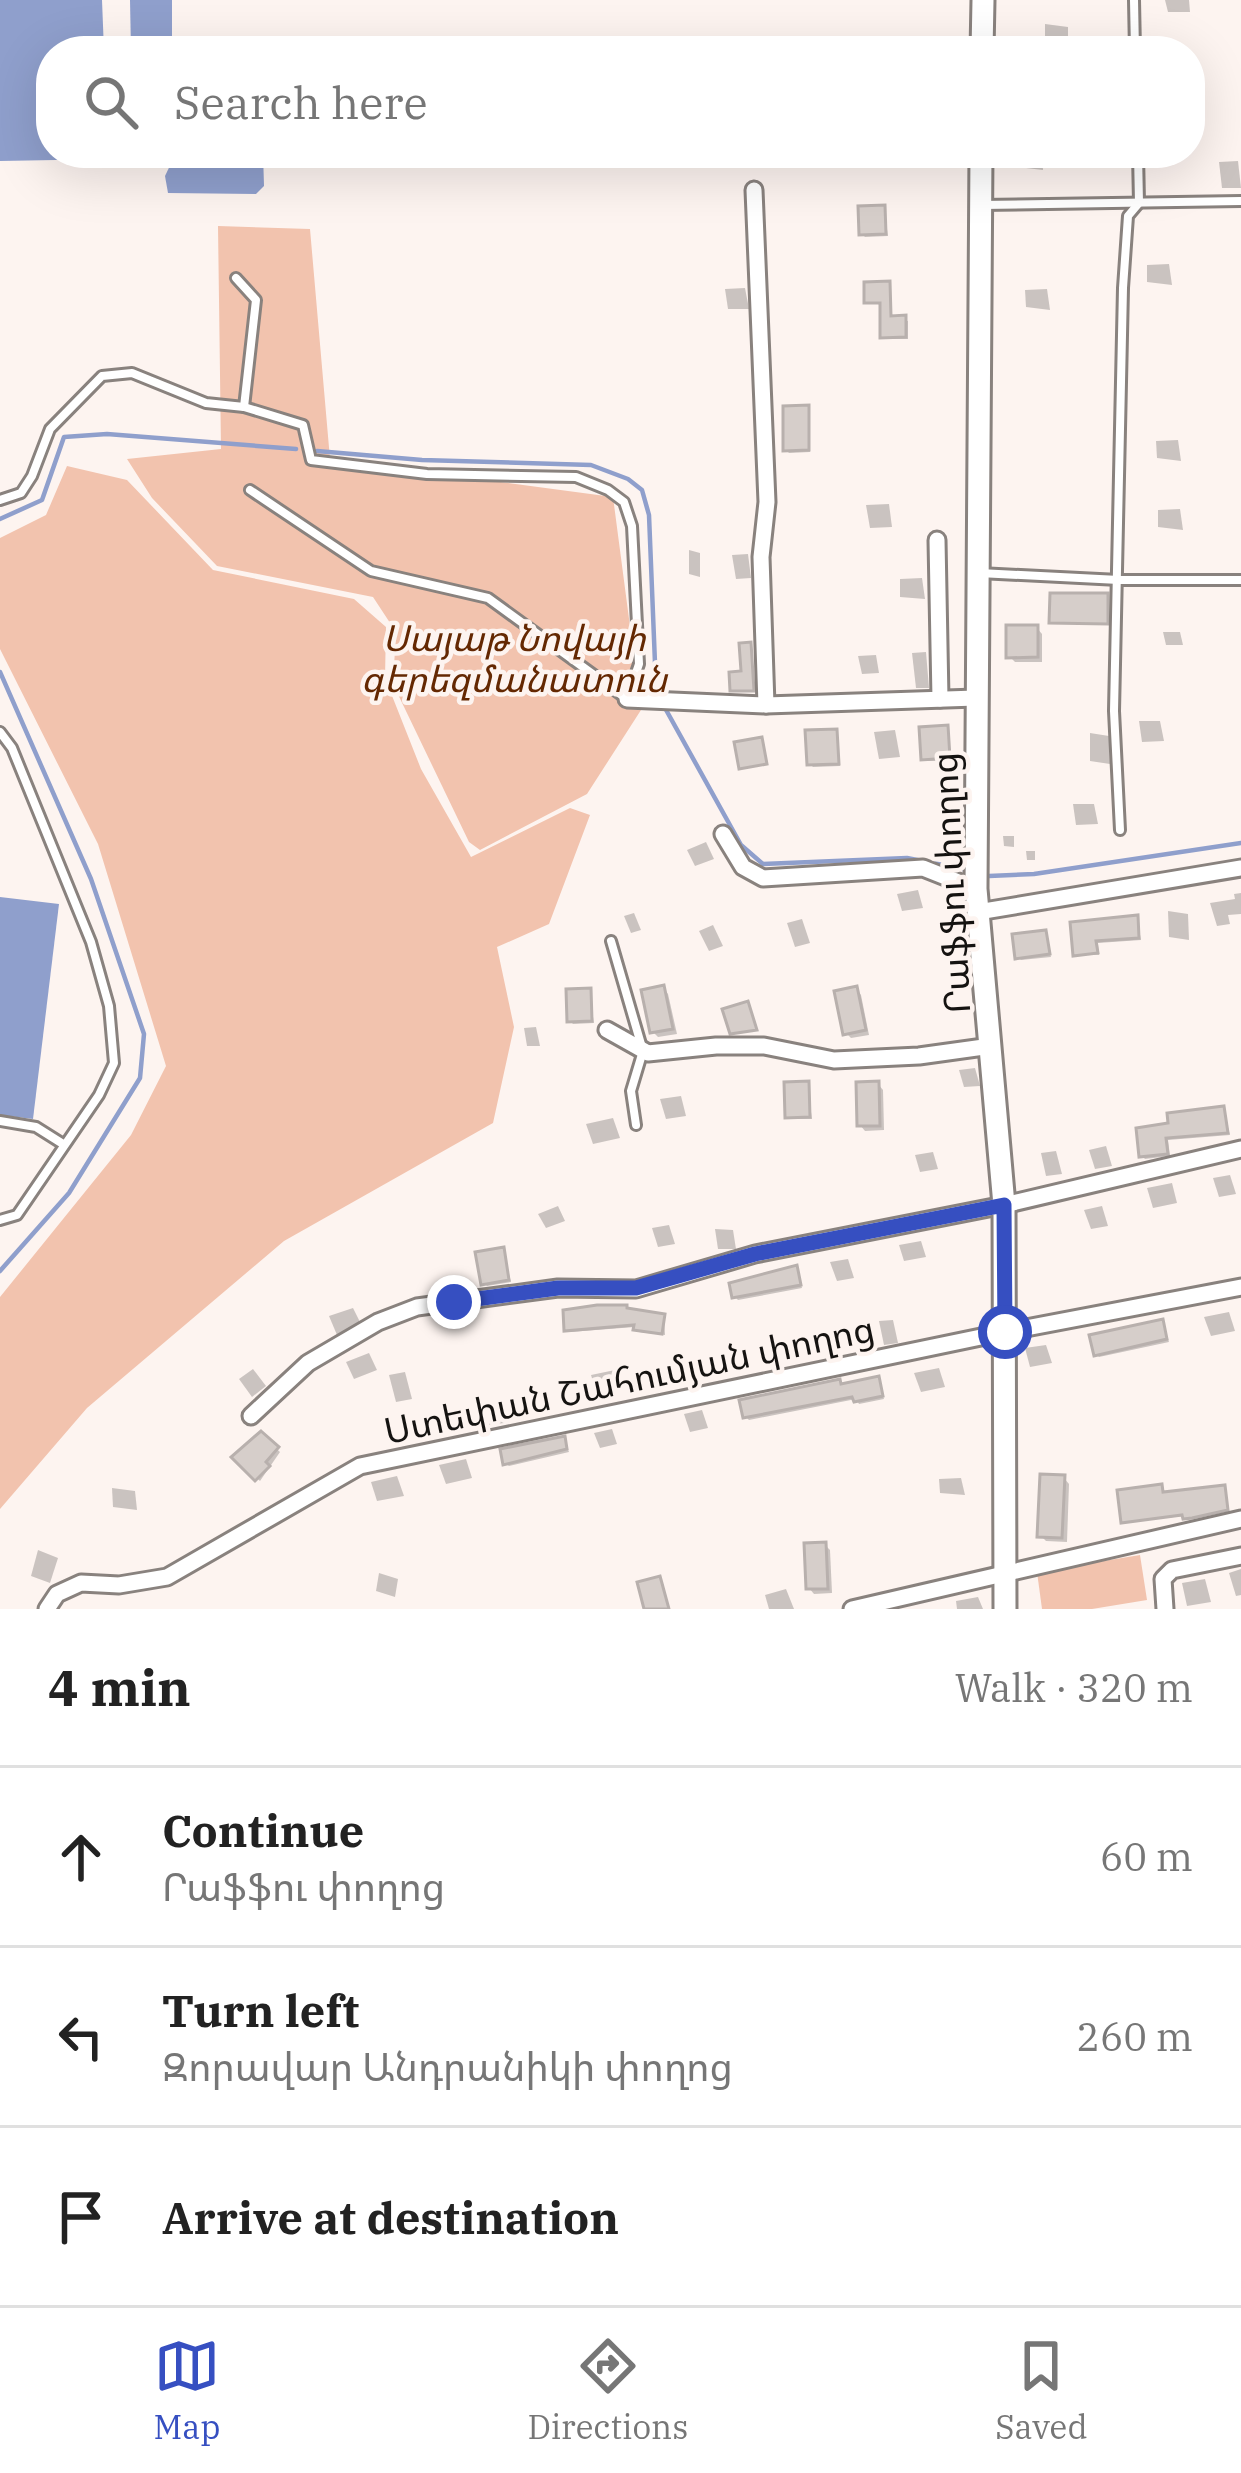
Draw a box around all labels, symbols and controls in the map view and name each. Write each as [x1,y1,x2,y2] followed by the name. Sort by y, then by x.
[36,36,1205,168] search box
[78,69,144,135] icon: search
[174,73,428,131] text: Search here
[361,614,669,702] park label: Սայաթ Նովայի գերեզմանատուն
[920,751,980,1015] street label: Րաֆֆու փողոց
[427,1275,481,1329] route end
[380,1304,878,1454] street label: Ստեփան Շահումյան փողոց
[978,1305,1032,1359] route start
[48,1654,191,1720] text: 4 min
[955,1662,1193,1713] text: Walk · 320 m
[162,1801,364,1859] text: Continue
[48,1824,114,1890] icon: ahead
[1100,1831,1193,1882] text: 60 m
[162,1861,445,1912] text: Րաֆֆու փողոց
[162,1981,359,2039] text: Turn left
[48,2004,114,2070] icon: left
[1077,2011,1193,2062] text: 260 m
[162,2041,733,2092] text: Զորավար Անդրանիկի փողոց
[48,2184,114,2250] icon: arrive
[162,2188,619,2246] text: Arrive at destination
[153,2333,220,2448] tab: Map
[527,2333,688,2448] tab: Directions
[995,2333,1088,2448] tab: Saved

